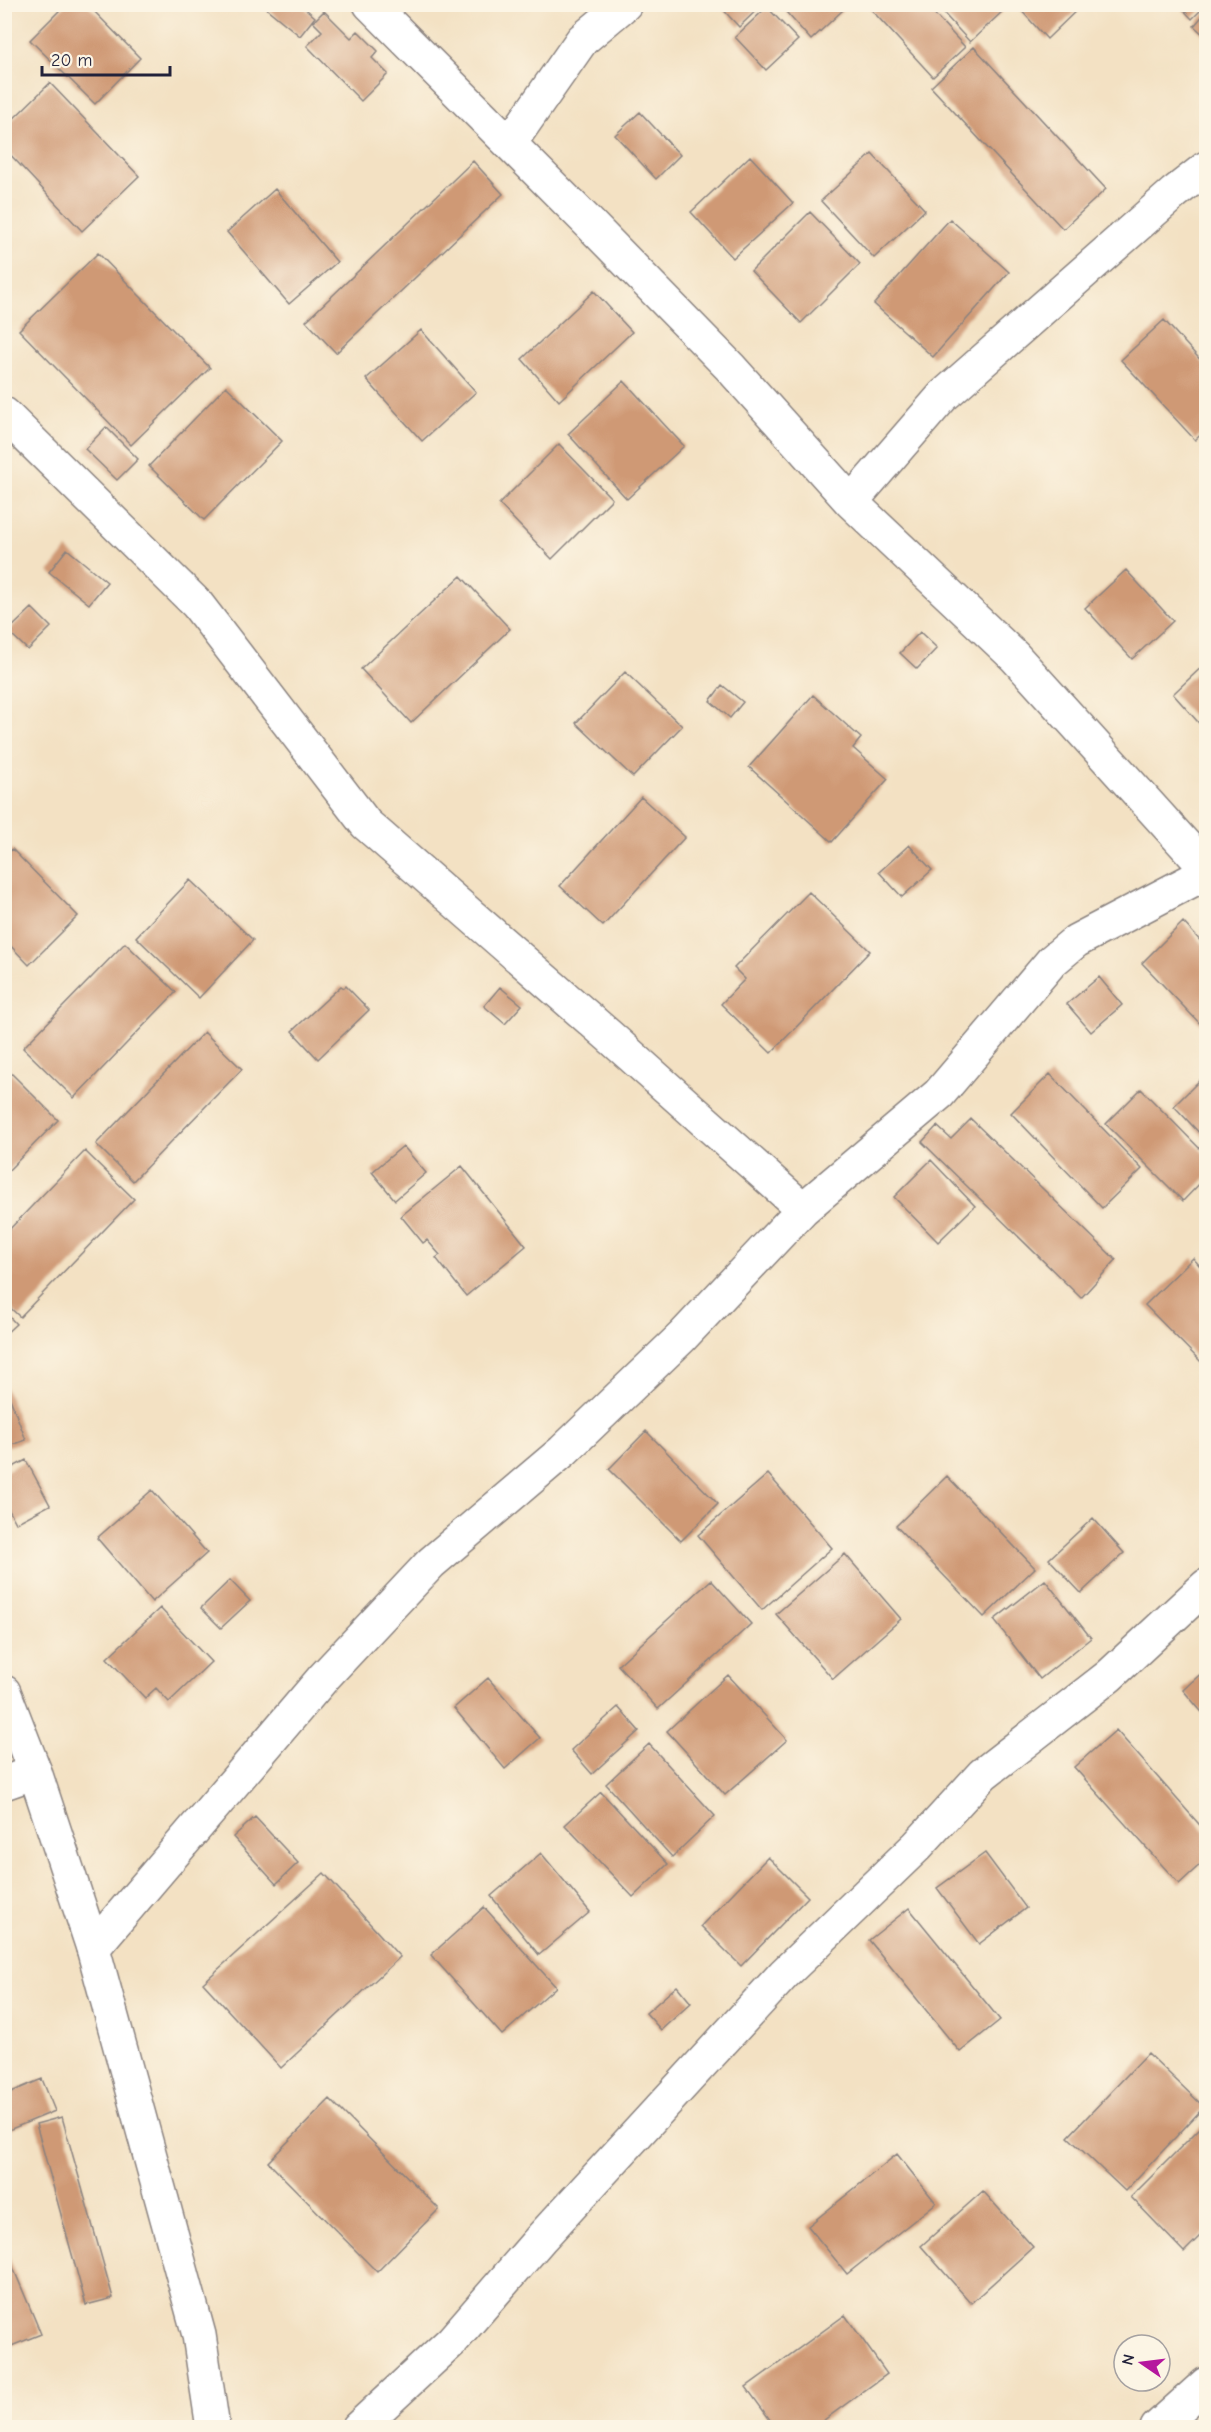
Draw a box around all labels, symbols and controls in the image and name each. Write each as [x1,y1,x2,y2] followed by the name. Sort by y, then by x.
[42,39,170,77] scale bar
[51,50,92,71] text: 20 m
[1112,2333,1172,2393] north arrow
[1118,2352,1138,2367] text: N

